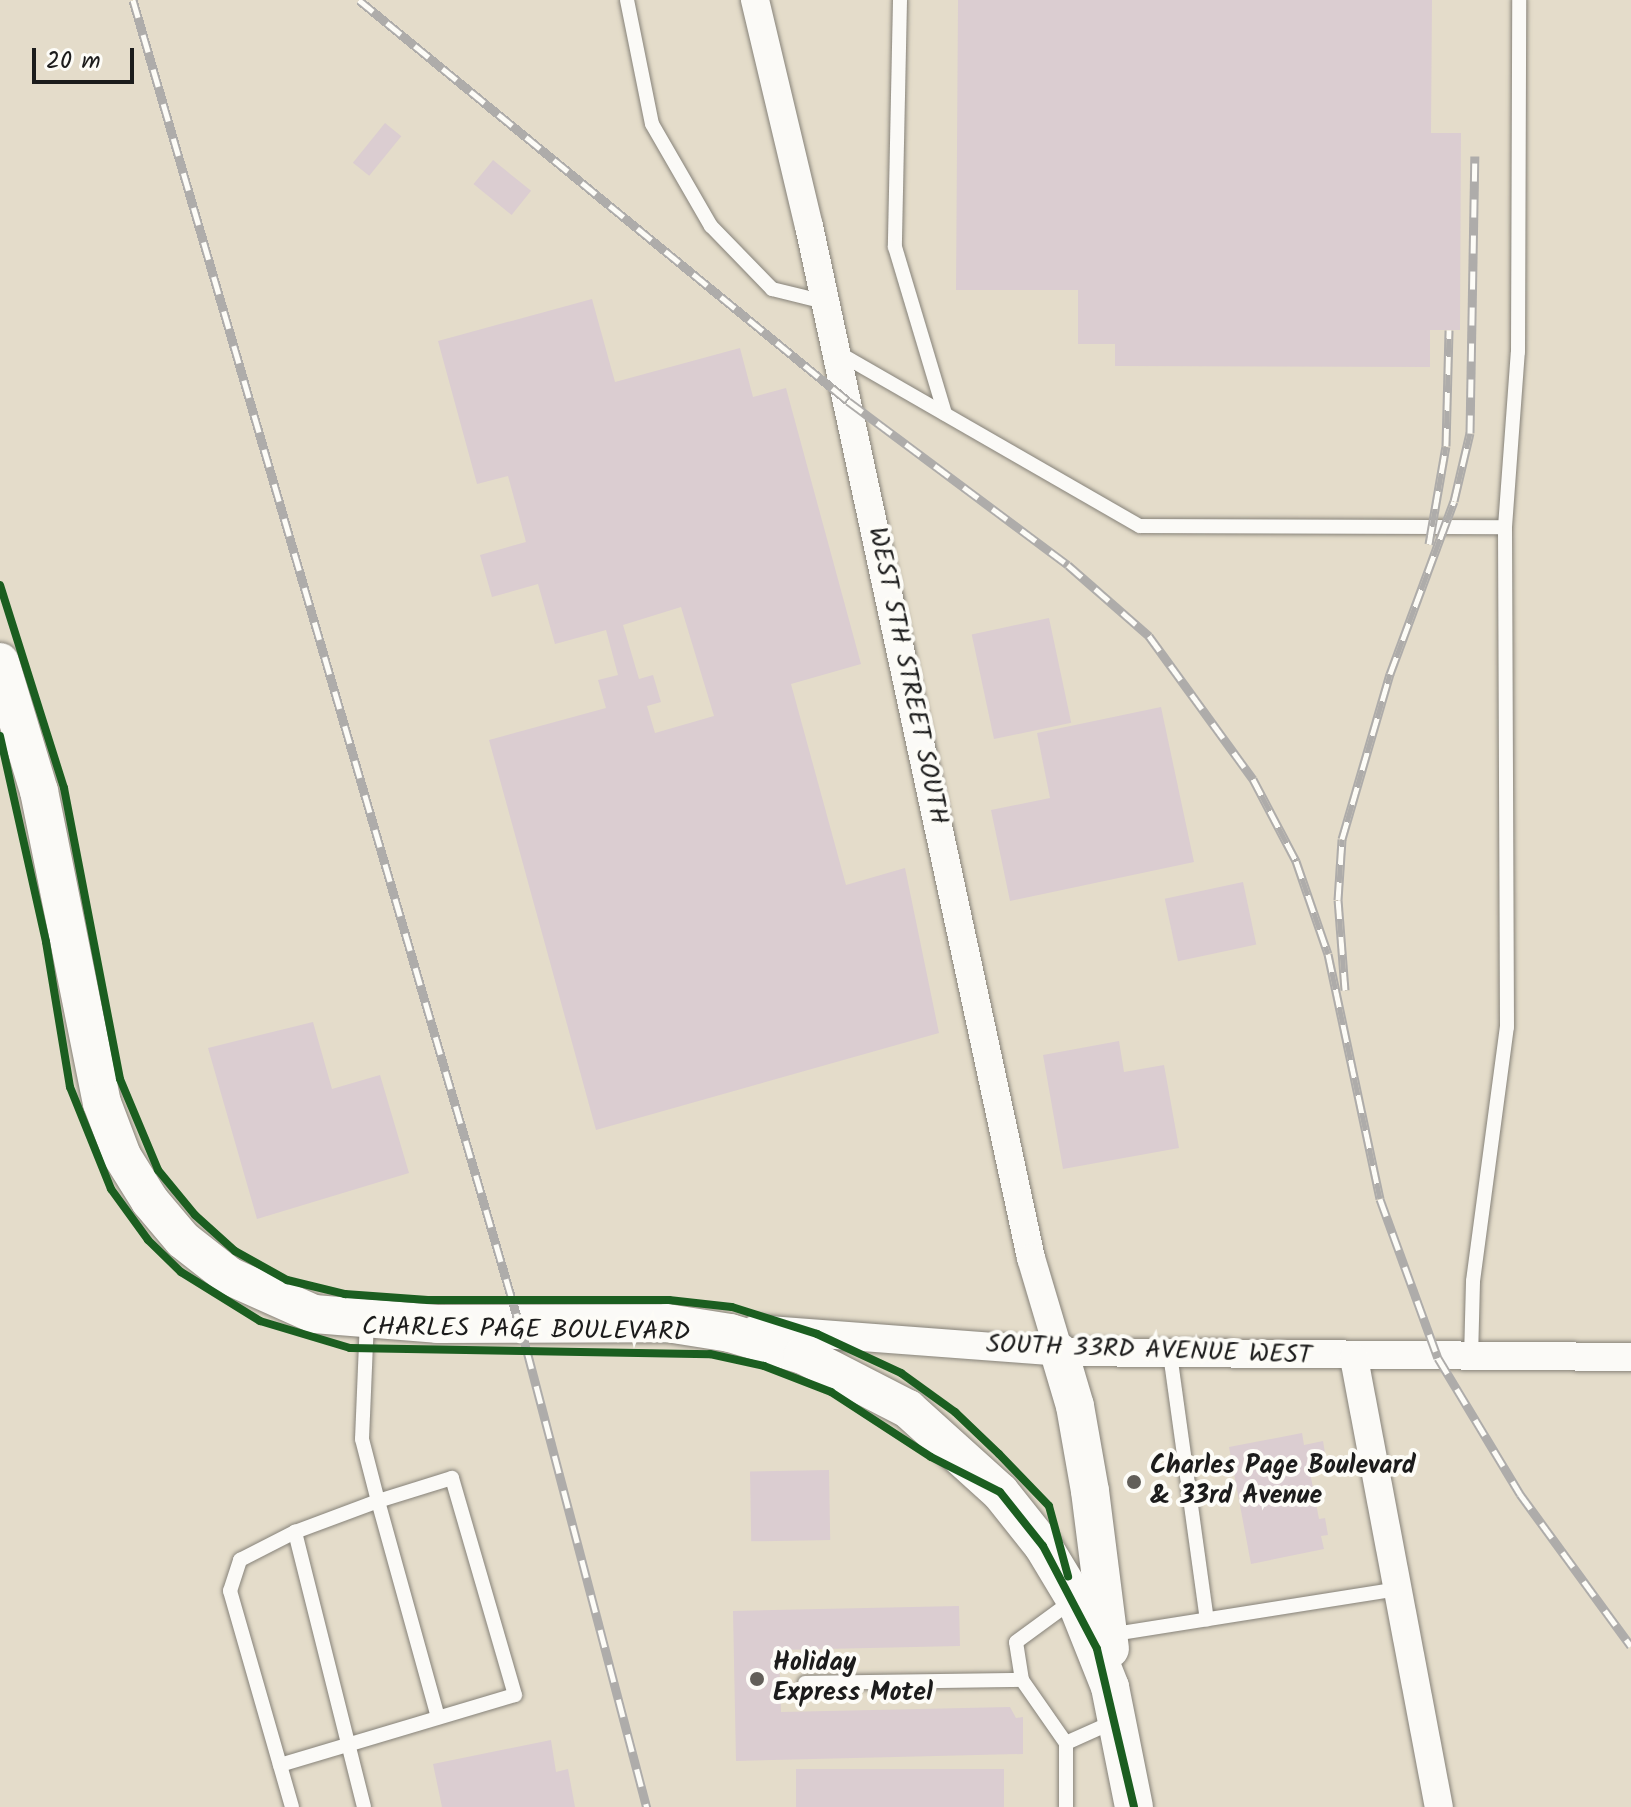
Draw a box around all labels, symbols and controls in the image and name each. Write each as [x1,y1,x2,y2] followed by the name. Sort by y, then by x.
[36,32,138,82] scale bar
[46,42,101,81] text: 20 m
[860,524,954,828] street label: WEST 5TH STREET SOUTH
[362,1313,690,1349] street label: CHARLES PAGE BOULEVARD
[986,1330,1312,1372] street label: SOUTH 33RD AVENUE WEST
[1150,1451,1416,1512] place label: Charles Page Boulevard & 33rd Avenue
[1125,1473,1143,1491] marker: Charles Page Boulevard & 33rd Avenue
[773,1648,933,1710] place label: Holiday Express Motel
[748,1670,766,1688] marker: Holiday Express Motel

